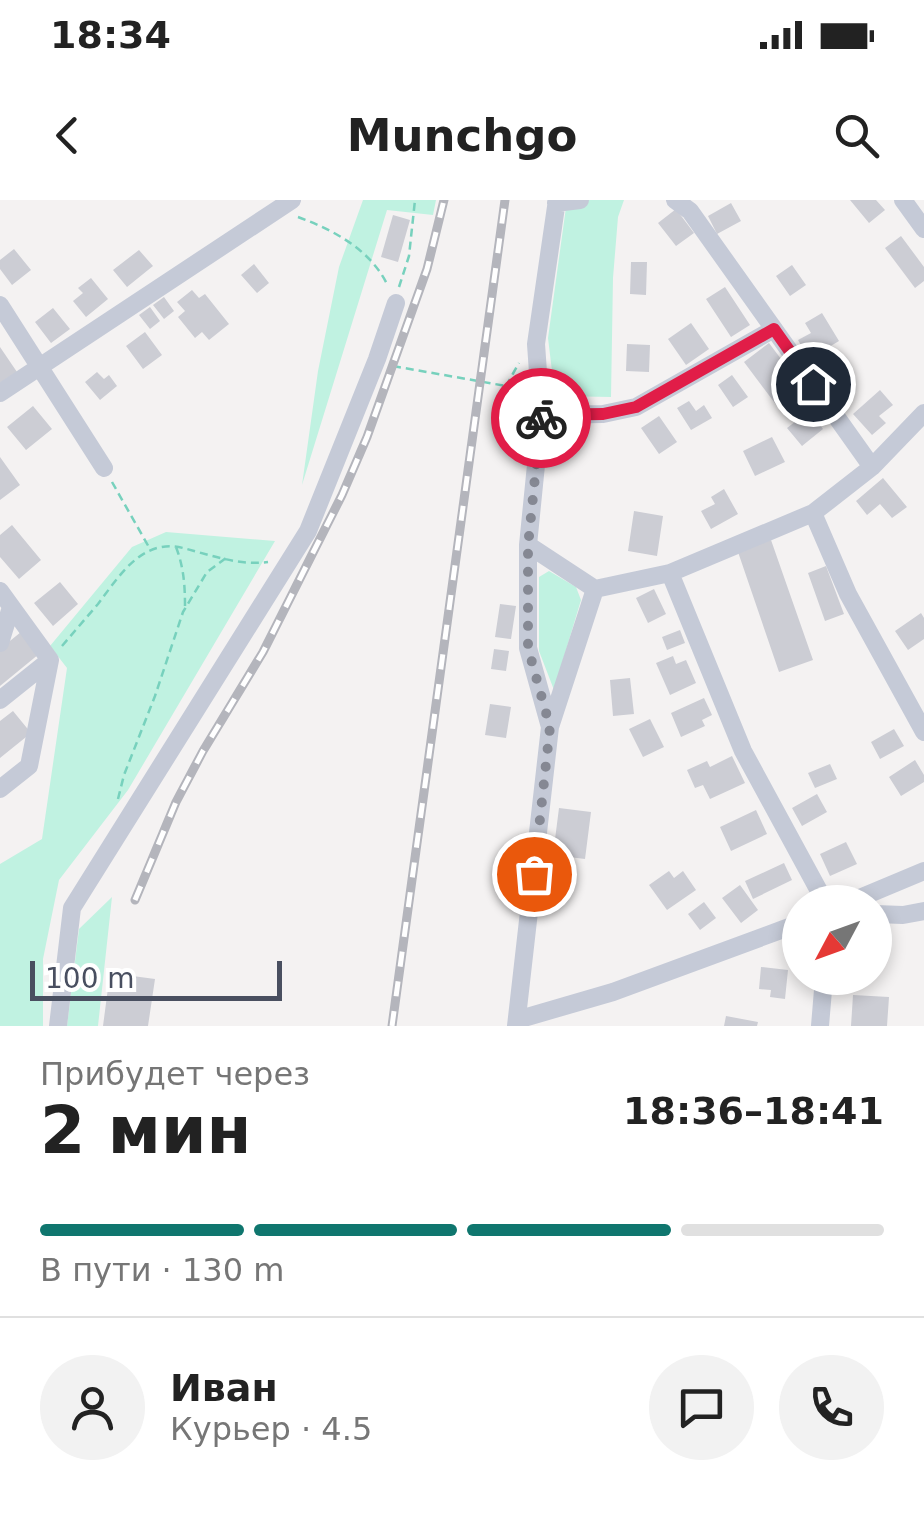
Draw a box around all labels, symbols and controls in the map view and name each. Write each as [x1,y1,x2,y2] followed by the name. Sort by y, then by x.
[50,13,171,57] text: 18:34
[40,108,95,163] icon: back
[829,108,884,163] icon: search
[347,109,577,162] text: Munchgo
[771,342,856,427] pin
[786,357,841,412] icon: home
[491,368,591,468] courier
[514,391,569,446] icon: bike
[492,832,577,917] pin
[507,847,562,902] icon: bag
[782,885,892,995] north arrow
[782,885,892,995] map controls
[30,956,282,1000] scale bar
[45,962,135,995] text: 100 m
[40,1055,310,1093] text: Прибудет через
[623,1089,884,1133] text: 18:36–18:41
[40,1093,251,1168] text: 2 мин
[40,1251,284,1289] text: В пути · 130 m
[40,1355,145,1460] button: person
[649,1355,754,1460] button: chat
[779,1355,884,1460] button: phone
[170,1366,278,1410] text: Иван
[170,1410,372,1448] text: Курьер · 4.5

